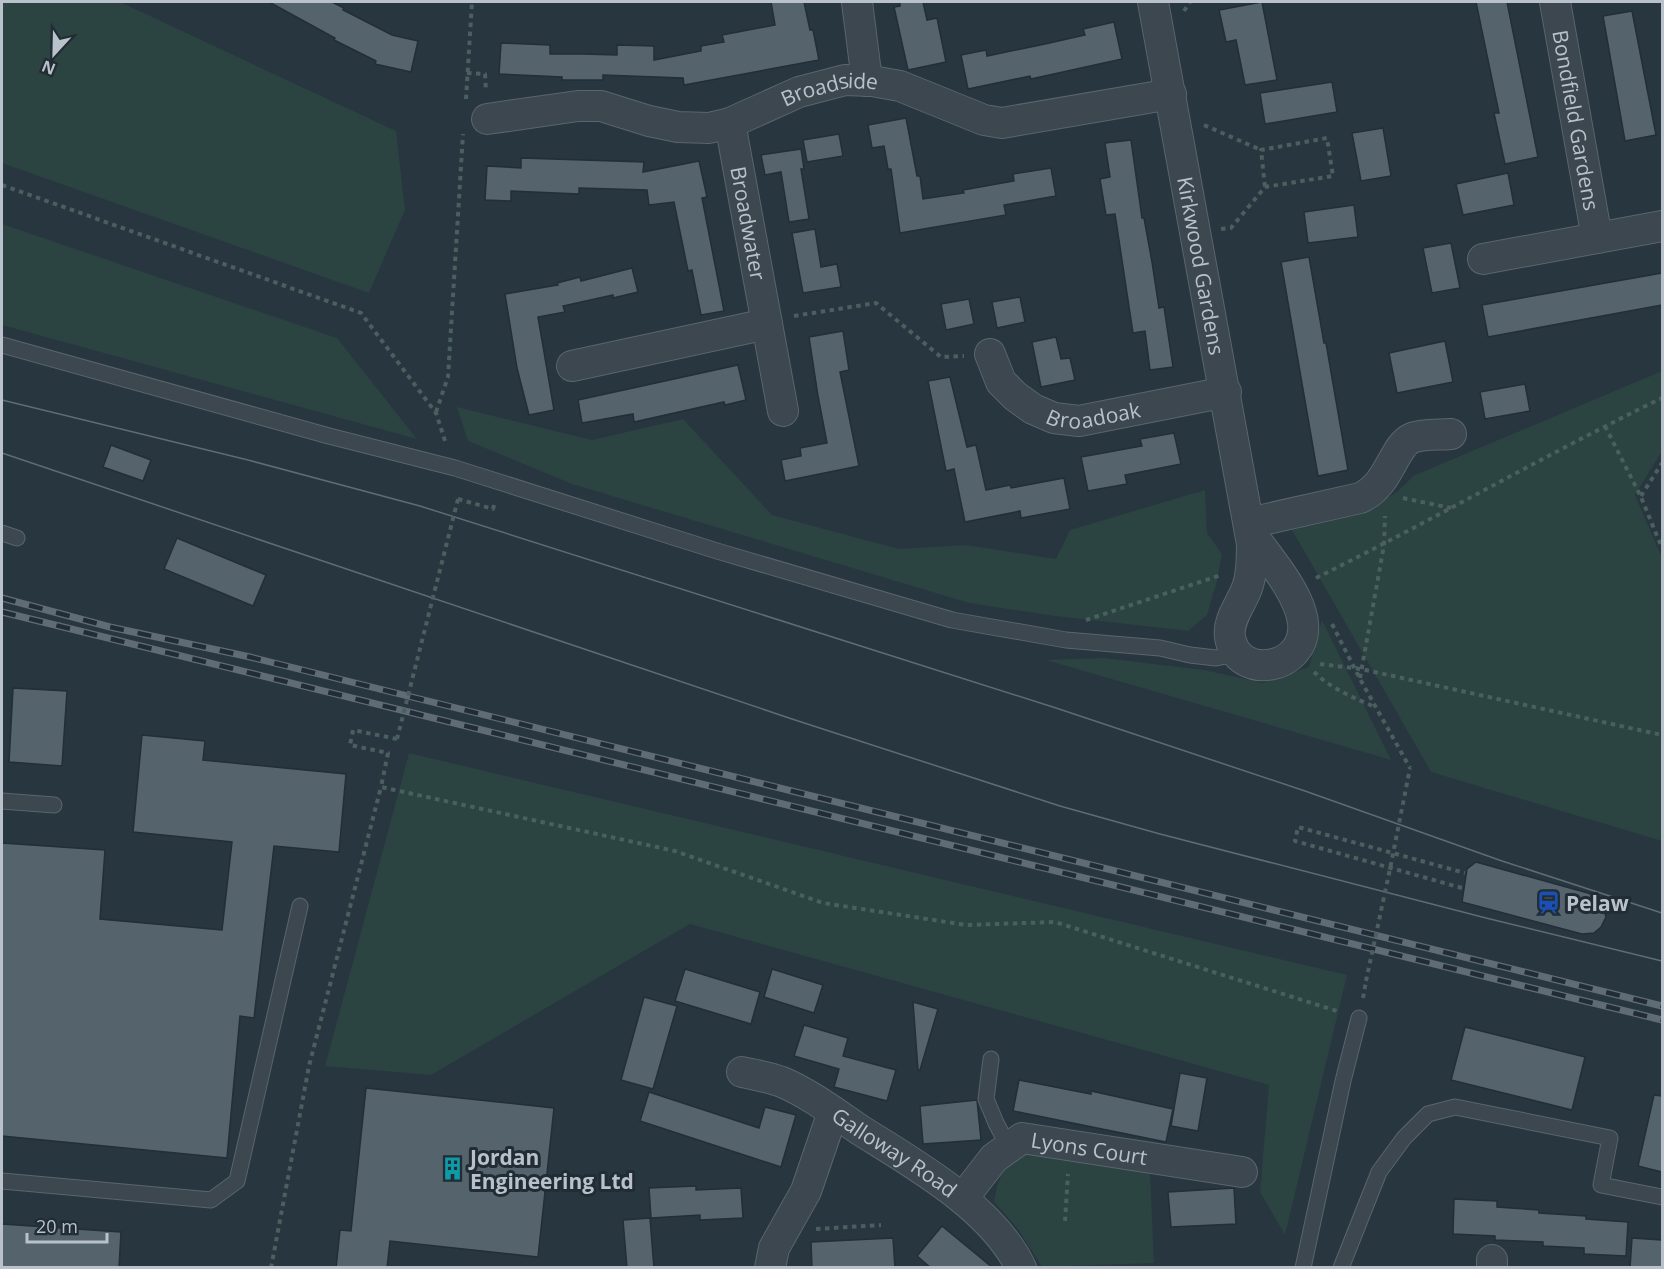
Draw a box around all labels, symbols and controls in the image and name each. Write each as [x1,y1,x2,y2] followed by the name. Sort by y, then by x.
[24,24,84,84] north arrow
[1546,28,1606,213] street label: Bondfield Gardens
[38,55,59,81] text: N
[776,66,880,112] street label: Broadside
[724,164,773,283] street label: Broadwater
[1171,174,1231,357] street label: Kirkwood Gardens
[1042,395,1143,435] street label: Broadoak
[1566,889,1629,917] place label: Pelaw
[1535,890,1561,916] station icon: Pelaw
[826,1101,963,1204] street label: Galloway Road
[1029,1126,1149,1171] street label: Lyons Court
[468,1143,634,1195] place label: Jordan Engineering Ltd
[439,1156,465,1182] building icon: Jordan Engineering Ltd
[27,1206,106,1244] scale bar
[36,1214,78,1238] text: 20 m

